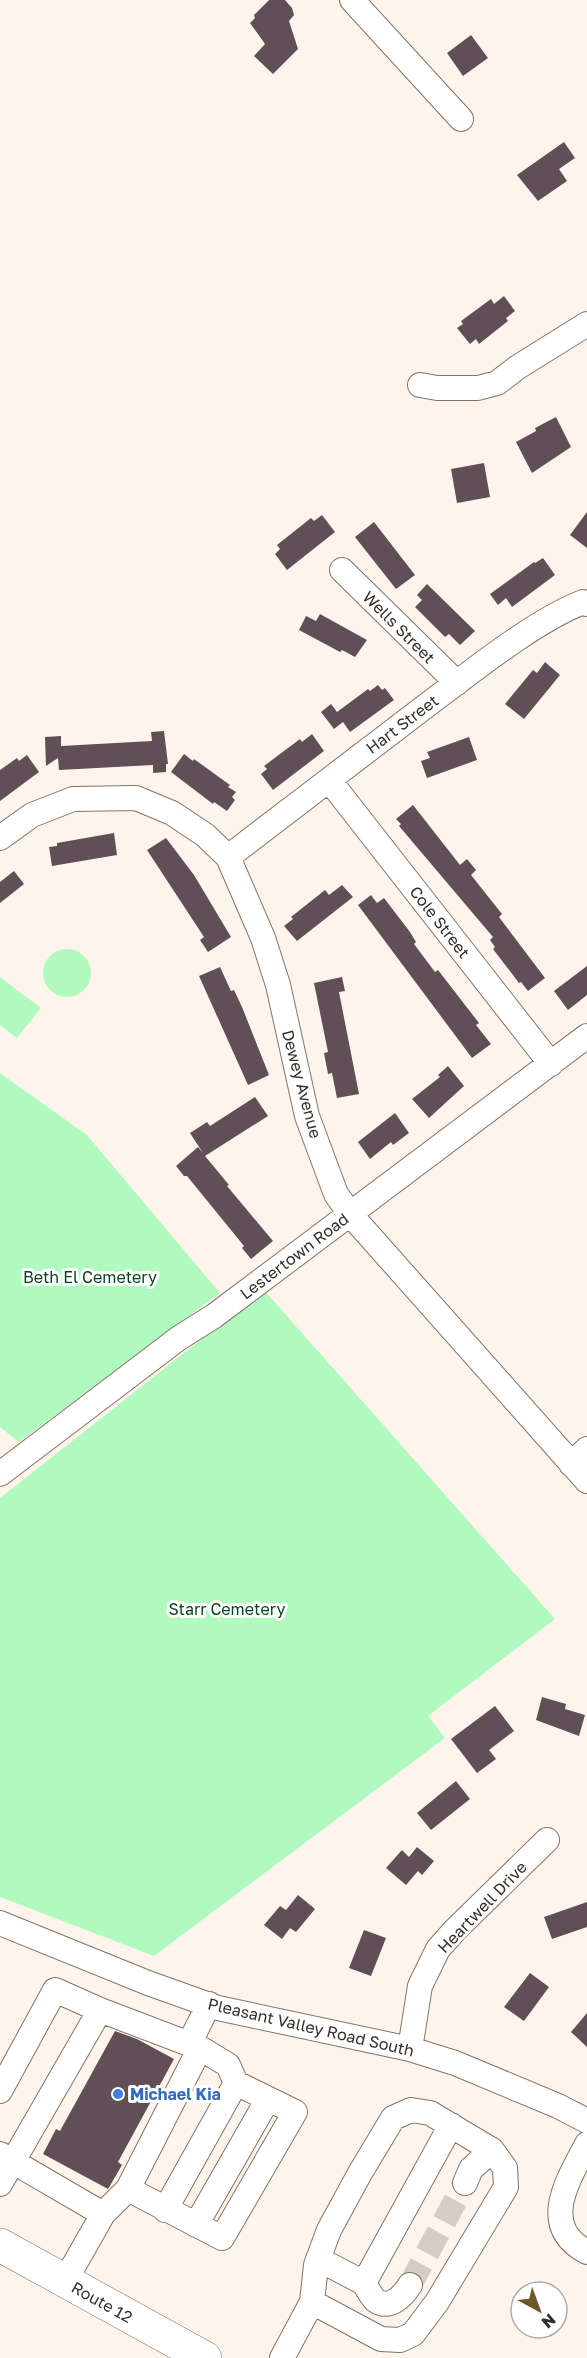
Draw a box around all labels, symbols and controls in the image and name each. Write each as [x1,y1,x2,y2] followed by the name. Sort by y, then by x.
[359,587,439,667] street label: Wells Street
[362,690,442,758] street label: Hart Street
[406,882,474,962] street label: Cole Street
[278,1028,326,1140] street label: Dewey Avenue
[236,1209,352,1303] street label: Lestertown Road
[23,1267,157,1287] park label: Beth El Cemetery
[169,1599,285,1619] park label: Starr Cemetery
[433,1857,531,1957] street label: Heartwell Drive
[206,1994,416,2060] street label: Pleasant Valley Road South
[130,2084,221,2104] place label: Michael Kia
[111,2087,125,2101] marker: Michael Kia
[68,2277,136,2327] street label: Route 12
[509,2280,569,2340] north arrow
[538,2310,560,2333] text: N

